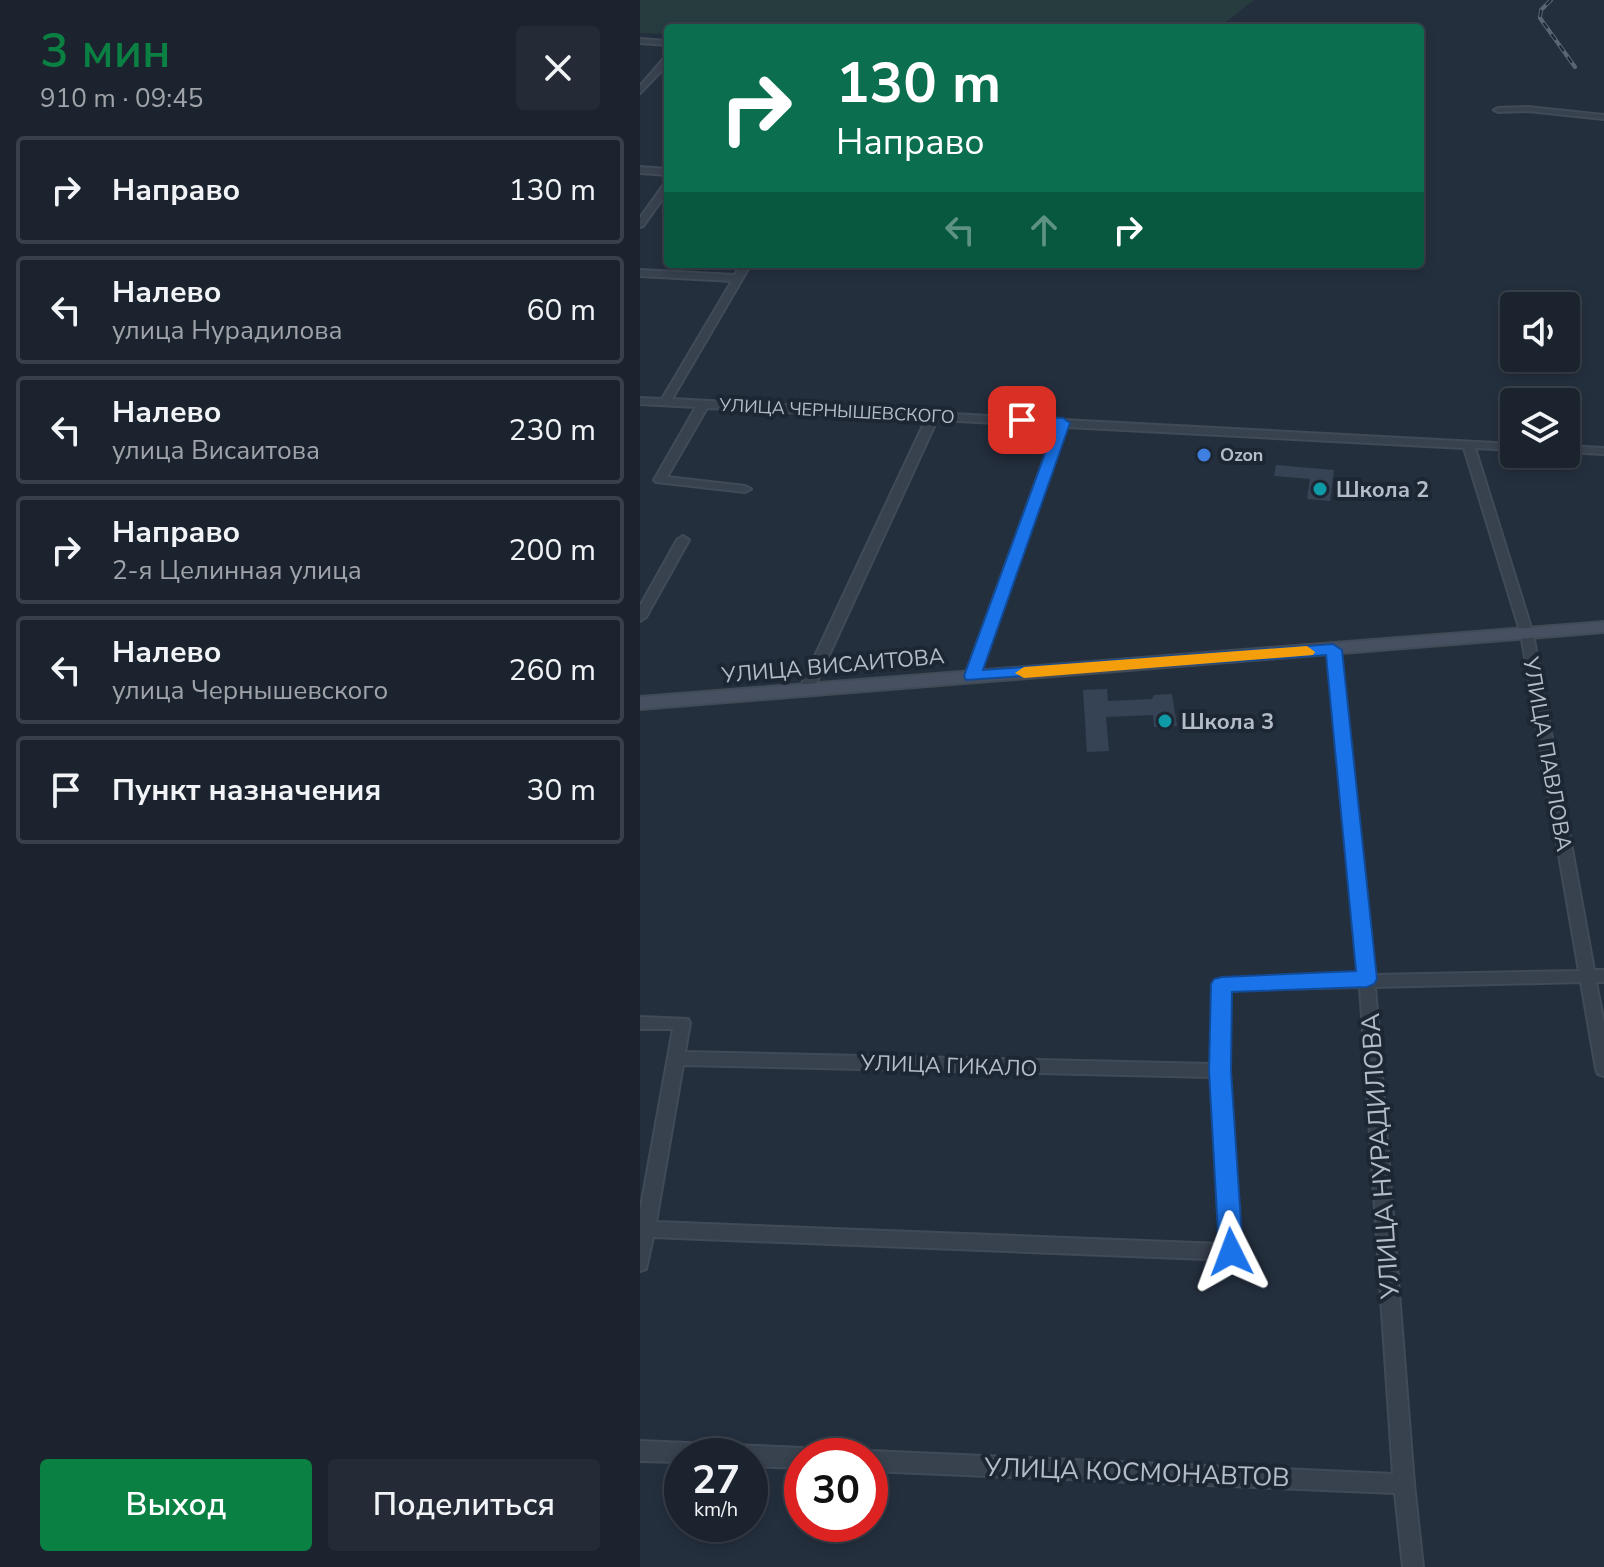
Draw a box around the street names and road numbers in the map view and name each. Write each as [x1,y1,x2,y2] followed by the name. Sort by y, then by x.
[718,393,955,429] street label: УЛИЦА ЧЕРНЫШЕВСКОГО
[719,641,946,691] street label: УЛИЦА ВИСАИТОВА
[1515,654,1579,854] street label: УЛИЦА ПАВЛОВА
[1353,1012,1408,1301] street label: УЛИЦА НУРАДИЛОВА
[859,1048,1038,1084] street label: УЛИЦА ГИКАЛО
[983,1450,1290,1495] street label: УЛИЦА КОСМОНАВТОВ

